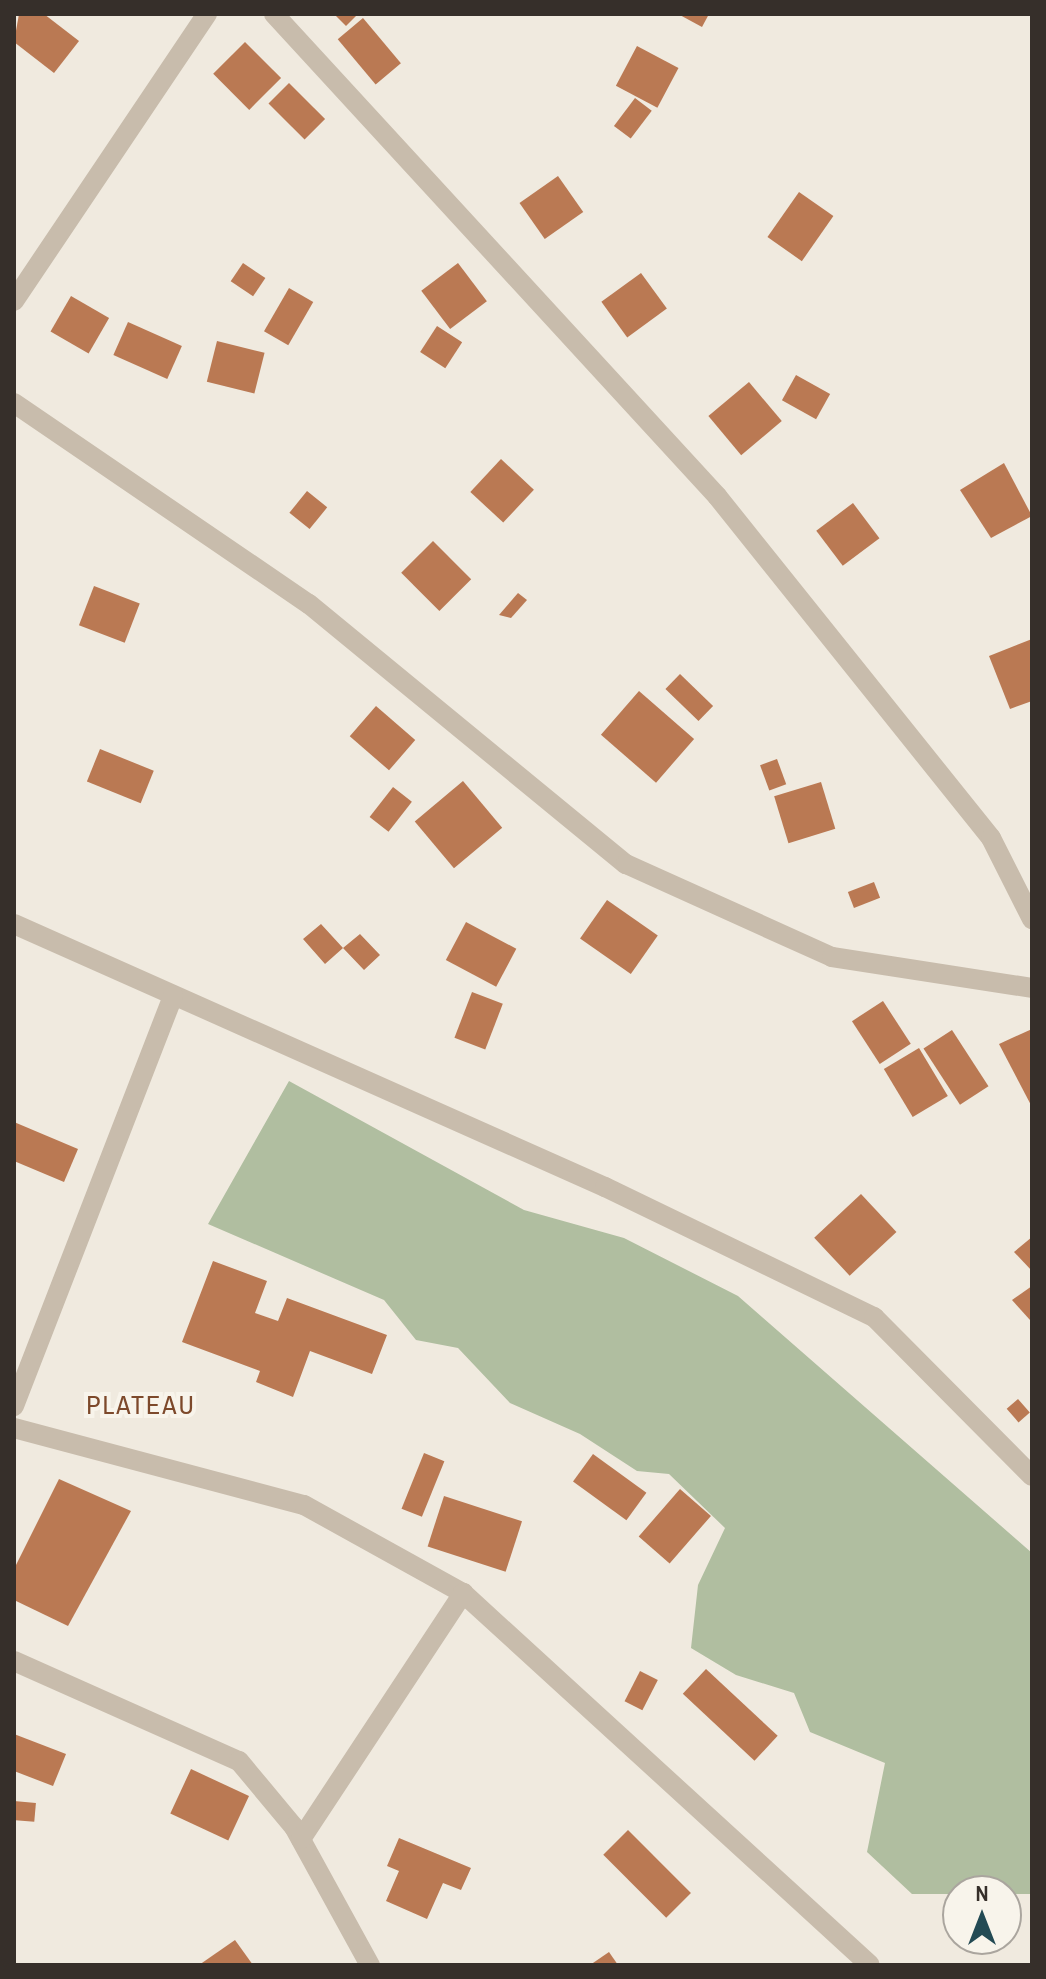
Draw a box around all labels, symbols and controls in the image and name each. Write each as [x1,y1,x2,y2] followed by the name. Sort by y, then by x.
[86,1389,196,1421] district label: PLATEAU
[942,1875,1022,1955] north arrow
[975,1878,989,1908] text: N

